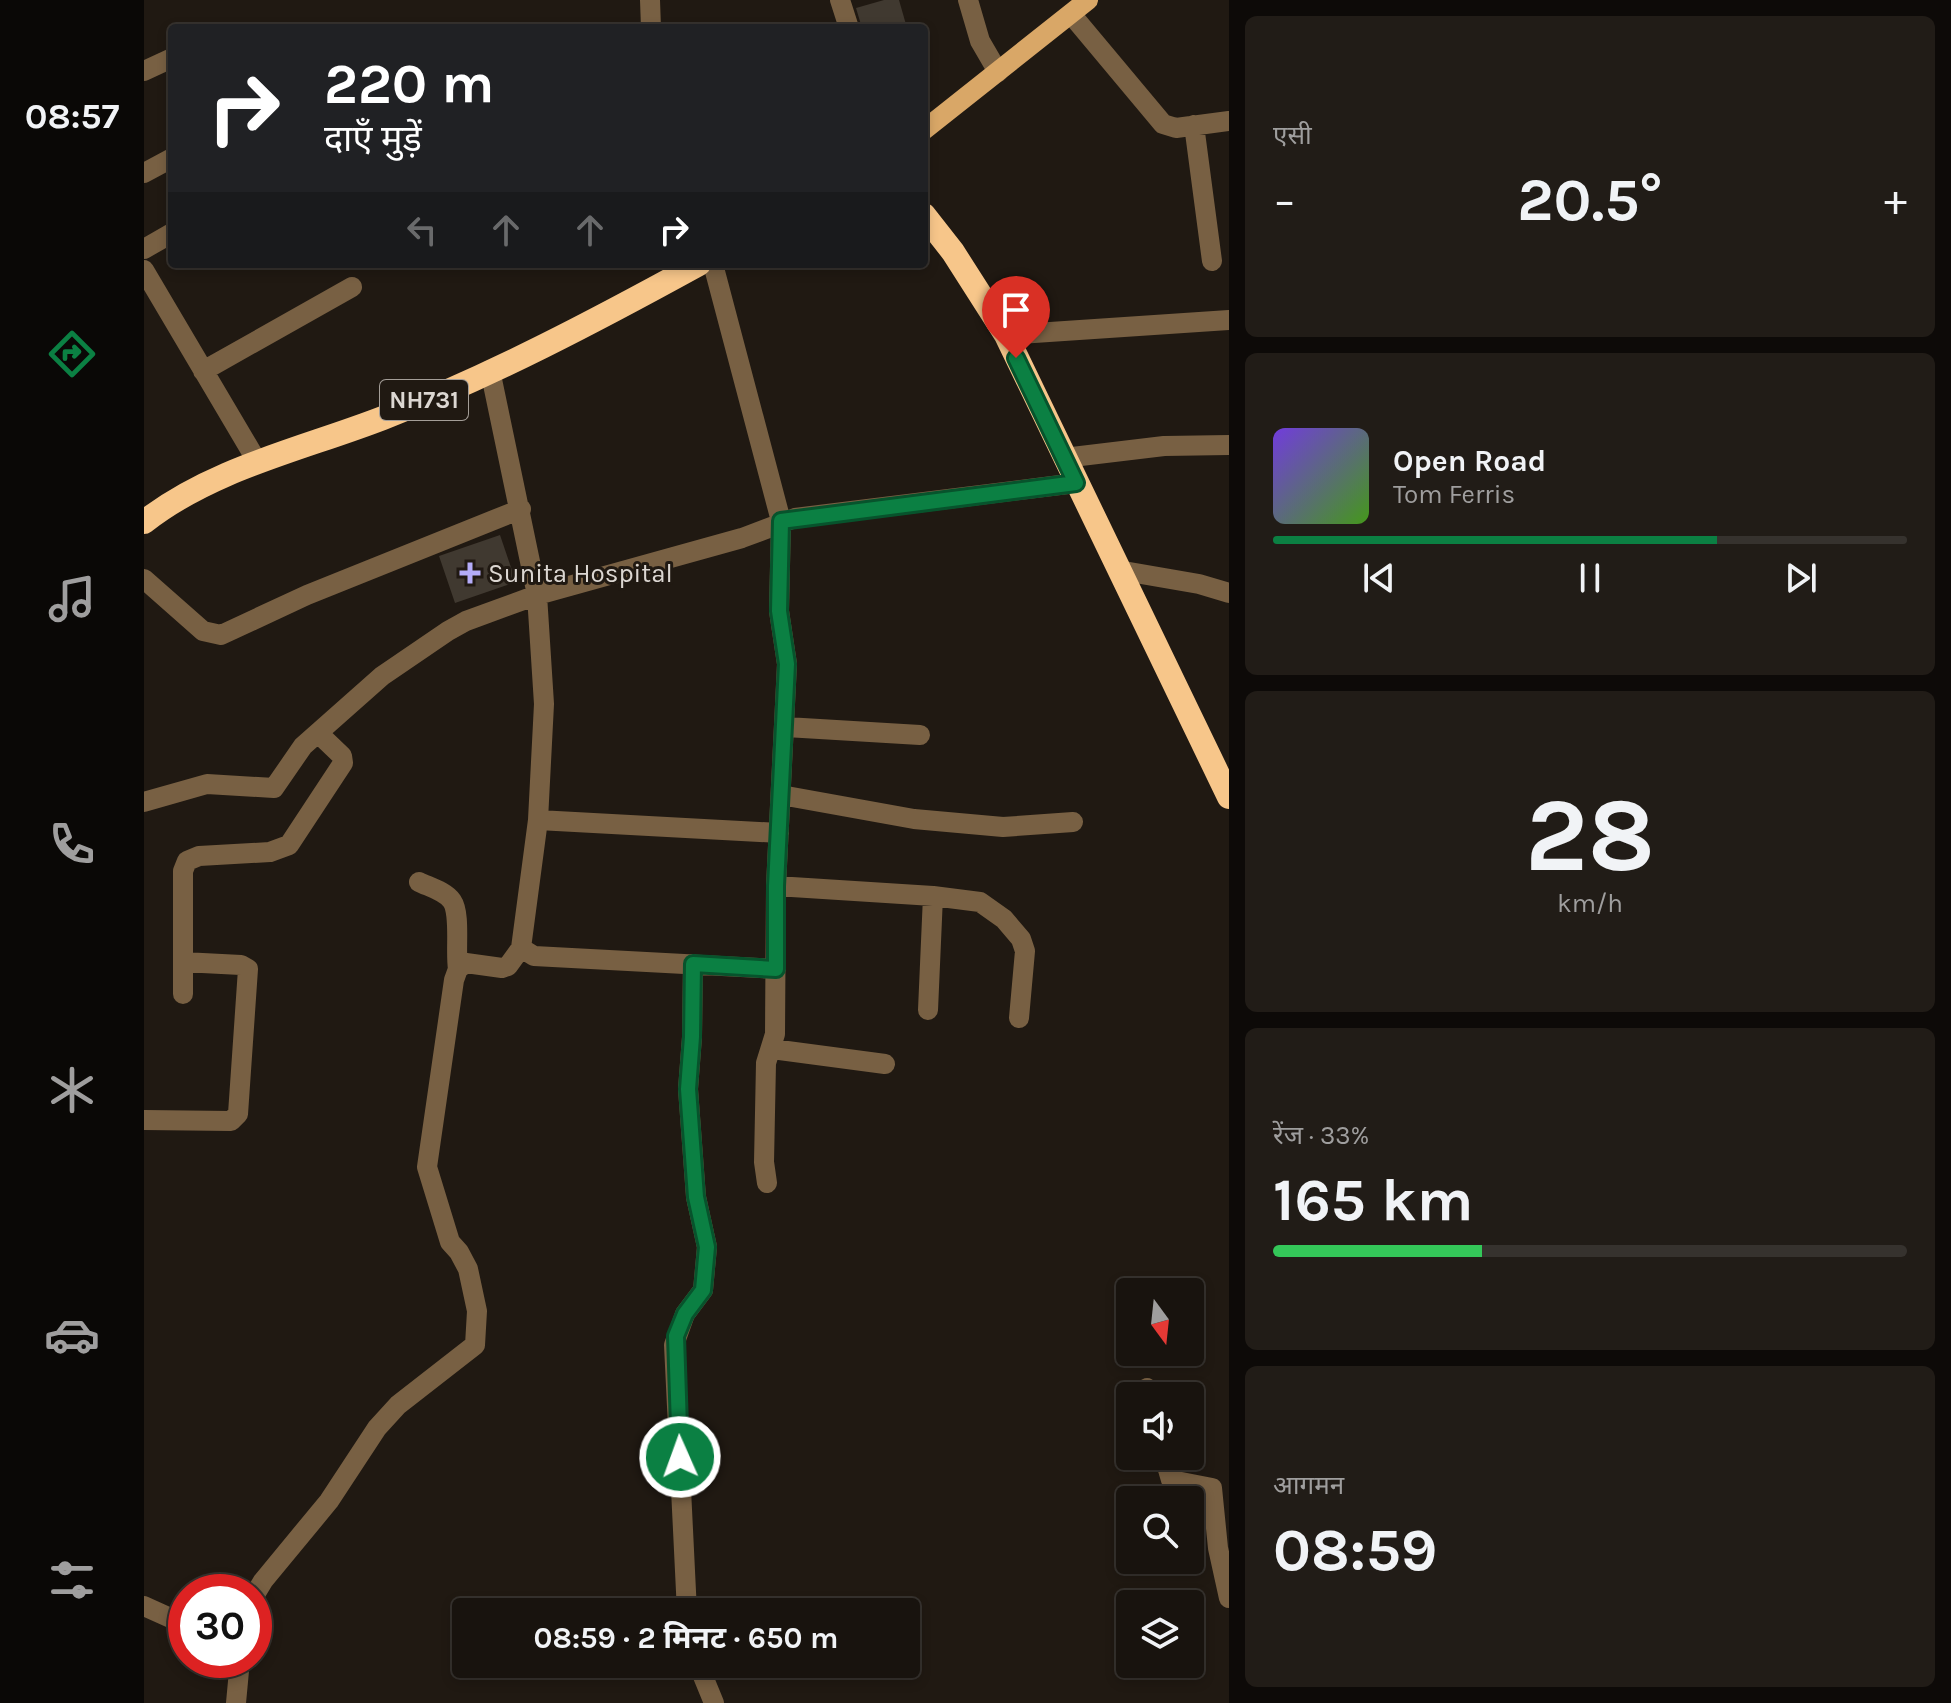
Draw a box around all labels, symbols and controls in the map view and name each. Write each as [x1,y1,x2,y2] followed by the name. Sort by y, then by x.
[324,51,495,116] text: 220 m
[192,56,296,160] icon: right
[25,95,119,137] text: 08:57
[324,118,422,160] text: दाएँ मुड़ें
[1273,120,1312,151] text: एसी
[1517,165,1663,235] text: 20.5°
[1273,175,1296,226] text: −
[1884,175,1907,226] text: +
[400,208,444,252] icon: left
[484,208,528,252] icon: ahead
[568,208,612,252] icon: ahead
[652,208,696,252] icon: right
[982,276,1050,358] pin
[994,288,1038,332] icon: arrive
[44,326,100,382] icon: directions
[380,380,468,420] road number: NH731
[1393,443,1546,479] text: Open Road
[1393,479,1515,510] text: Tom Ferris
[1357,556,1401,600] icon: previous
[1568,556,1612,600] icon: pause
[1779,556,1823,600] icon: next
[488,558,673,589] place label: Sunita Hospital
[459,562,481,584] marker: Sunita Hospital
[44,571,100,627] icon: music
[1525,775,1655,896] text: 28
[44,816,100,872] icon: phone
[1557,888,1623,919] text: km/h
[44,1062,100,1118] icon: climate
[1273,1120,1370,1151] text: रेंज · 33%
[1273,1165,1473,1235] text: 165 km
[1116,1278,1204,1366] north arrow
[1116,1278,1204,1678] map controls
[44,1307,100,1363] icon: car
[1116,1382,1204,1470] button: sound
[638,1415,722,1499] position arrow
[1273,1470,1344,1501] text: आगमन
[1116,1486,1204,1574] button: search
[1273,1515,1437,1585] text: 08:59
[44,1552,100,1608] icon: filters
[168,1574,272,1678] speed limit sign: 30
[1116,1590,1204,1678] button: layers
[534,1620,838,1656] text: 08:59 · 2 मिनट · 650 m

